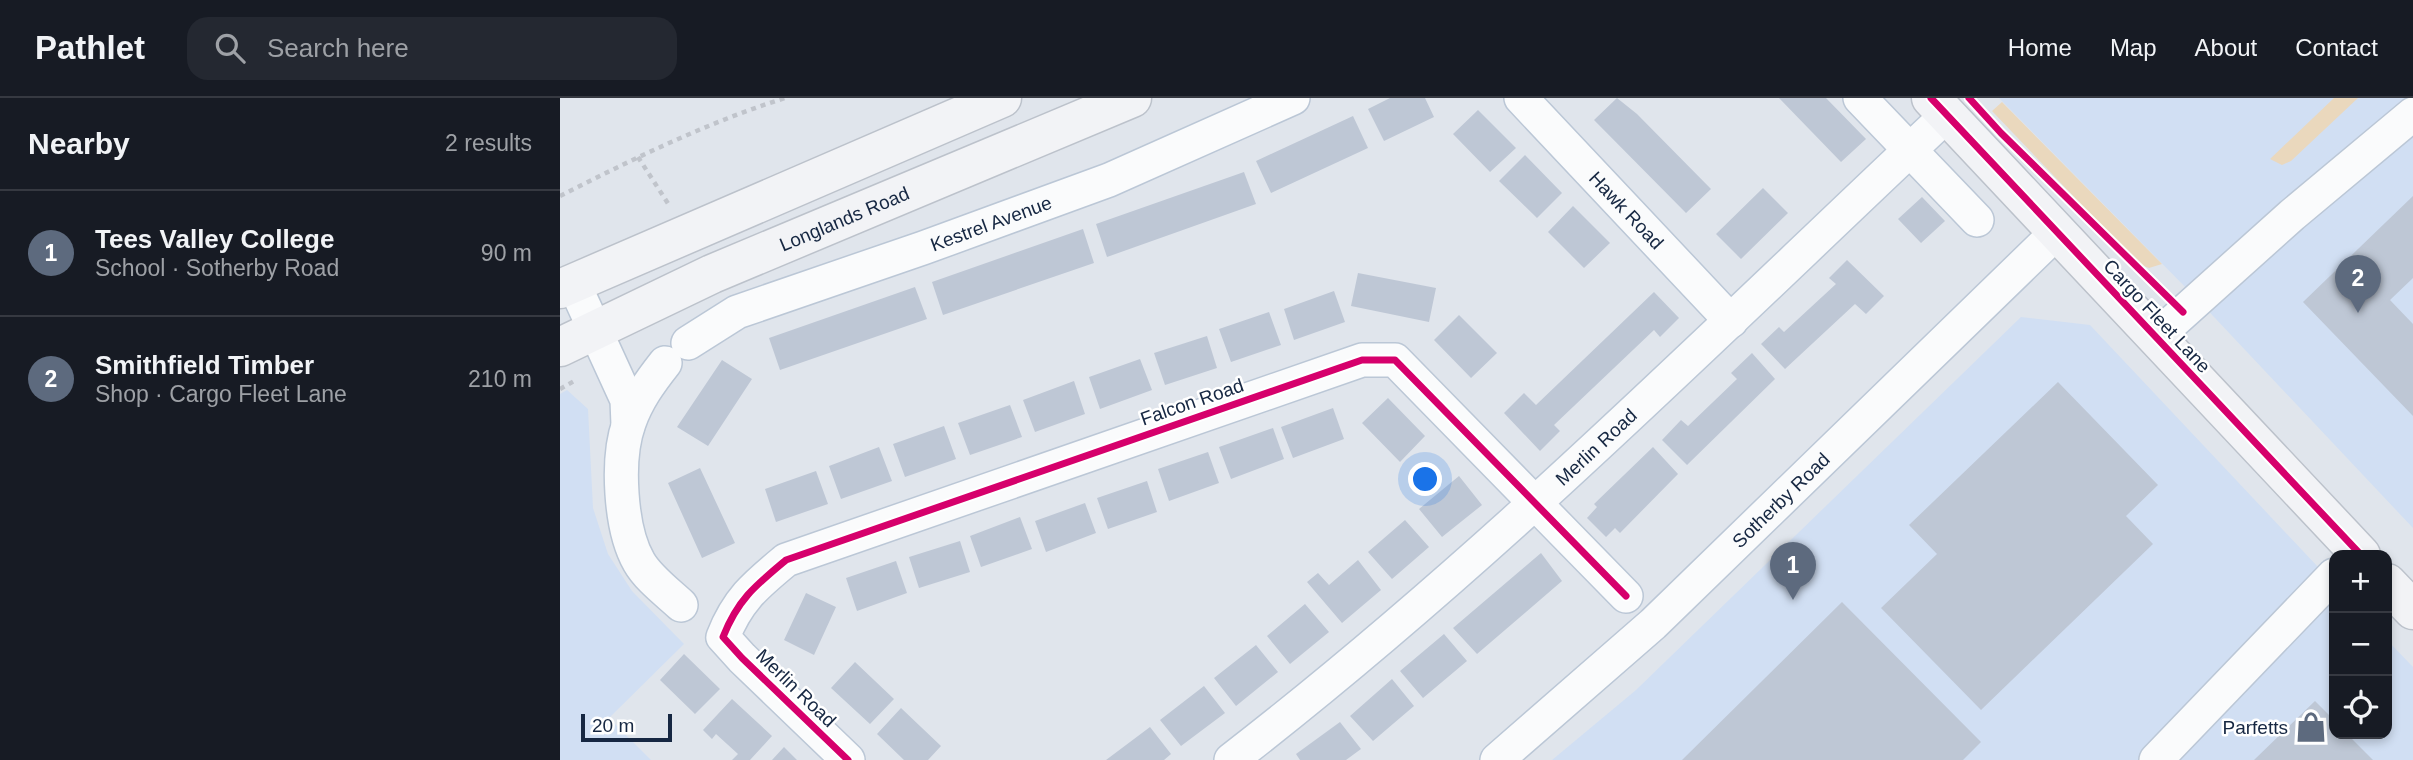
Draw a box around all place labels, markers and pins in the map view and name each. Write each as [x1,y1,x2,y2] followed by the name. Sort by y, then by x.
[2335,255,2381,313] pin: 2
[1770,542,1816,600] pin: 1
[2294,710,2328,744] shop icon: Parfetts
[2223,717,2288,738] place label: Parfetts

